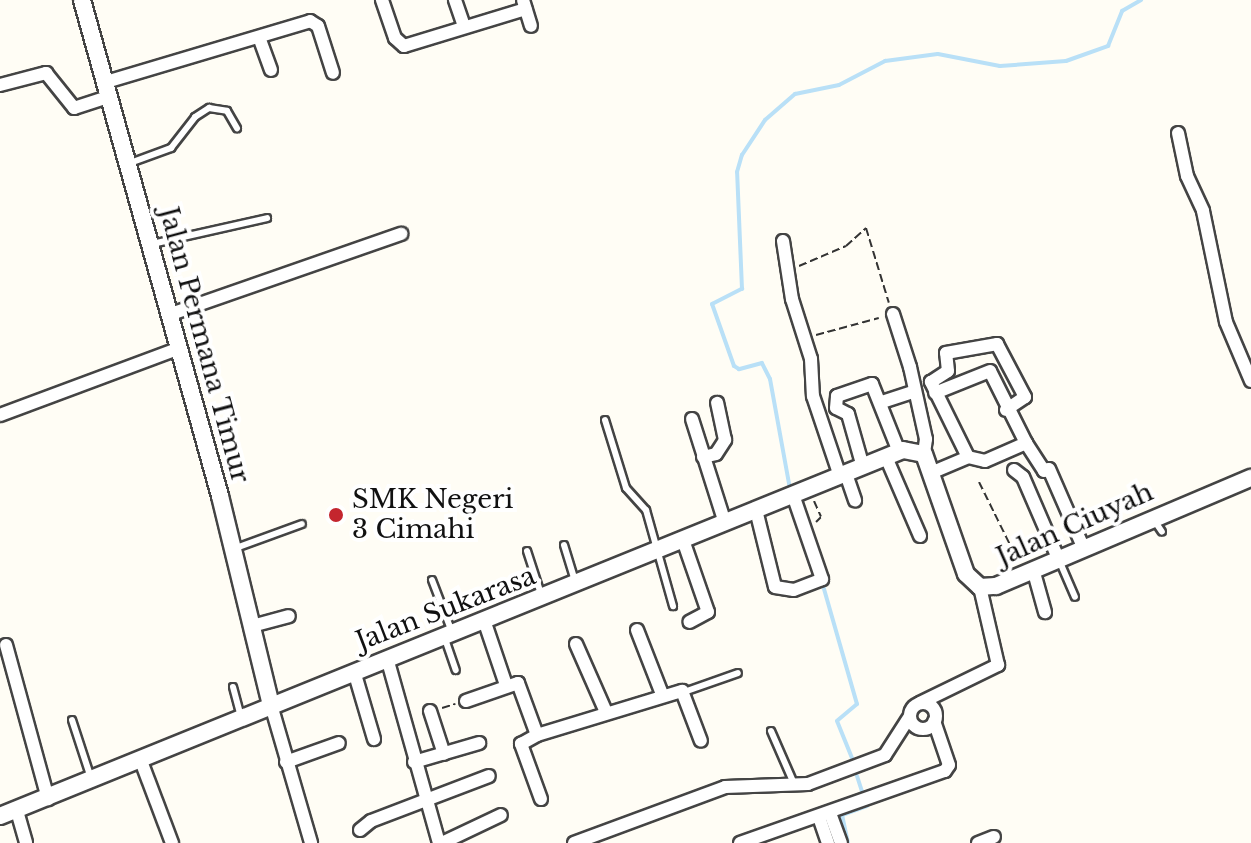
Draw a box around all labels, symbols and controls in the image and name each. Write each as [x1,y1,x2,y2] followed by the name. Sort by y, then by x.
[152,203,256,487] street label: Jalan Permana Timur
[992,477,1158,573] street label: Jalan Ciuyah
[352,484,514,546] place label: SMK Negeri 3 Cimahi
[327,506,345,524] marker: SMK Negeri 3 Cimahi
[352,560,540,658] street label: Jalan Sukarasa

